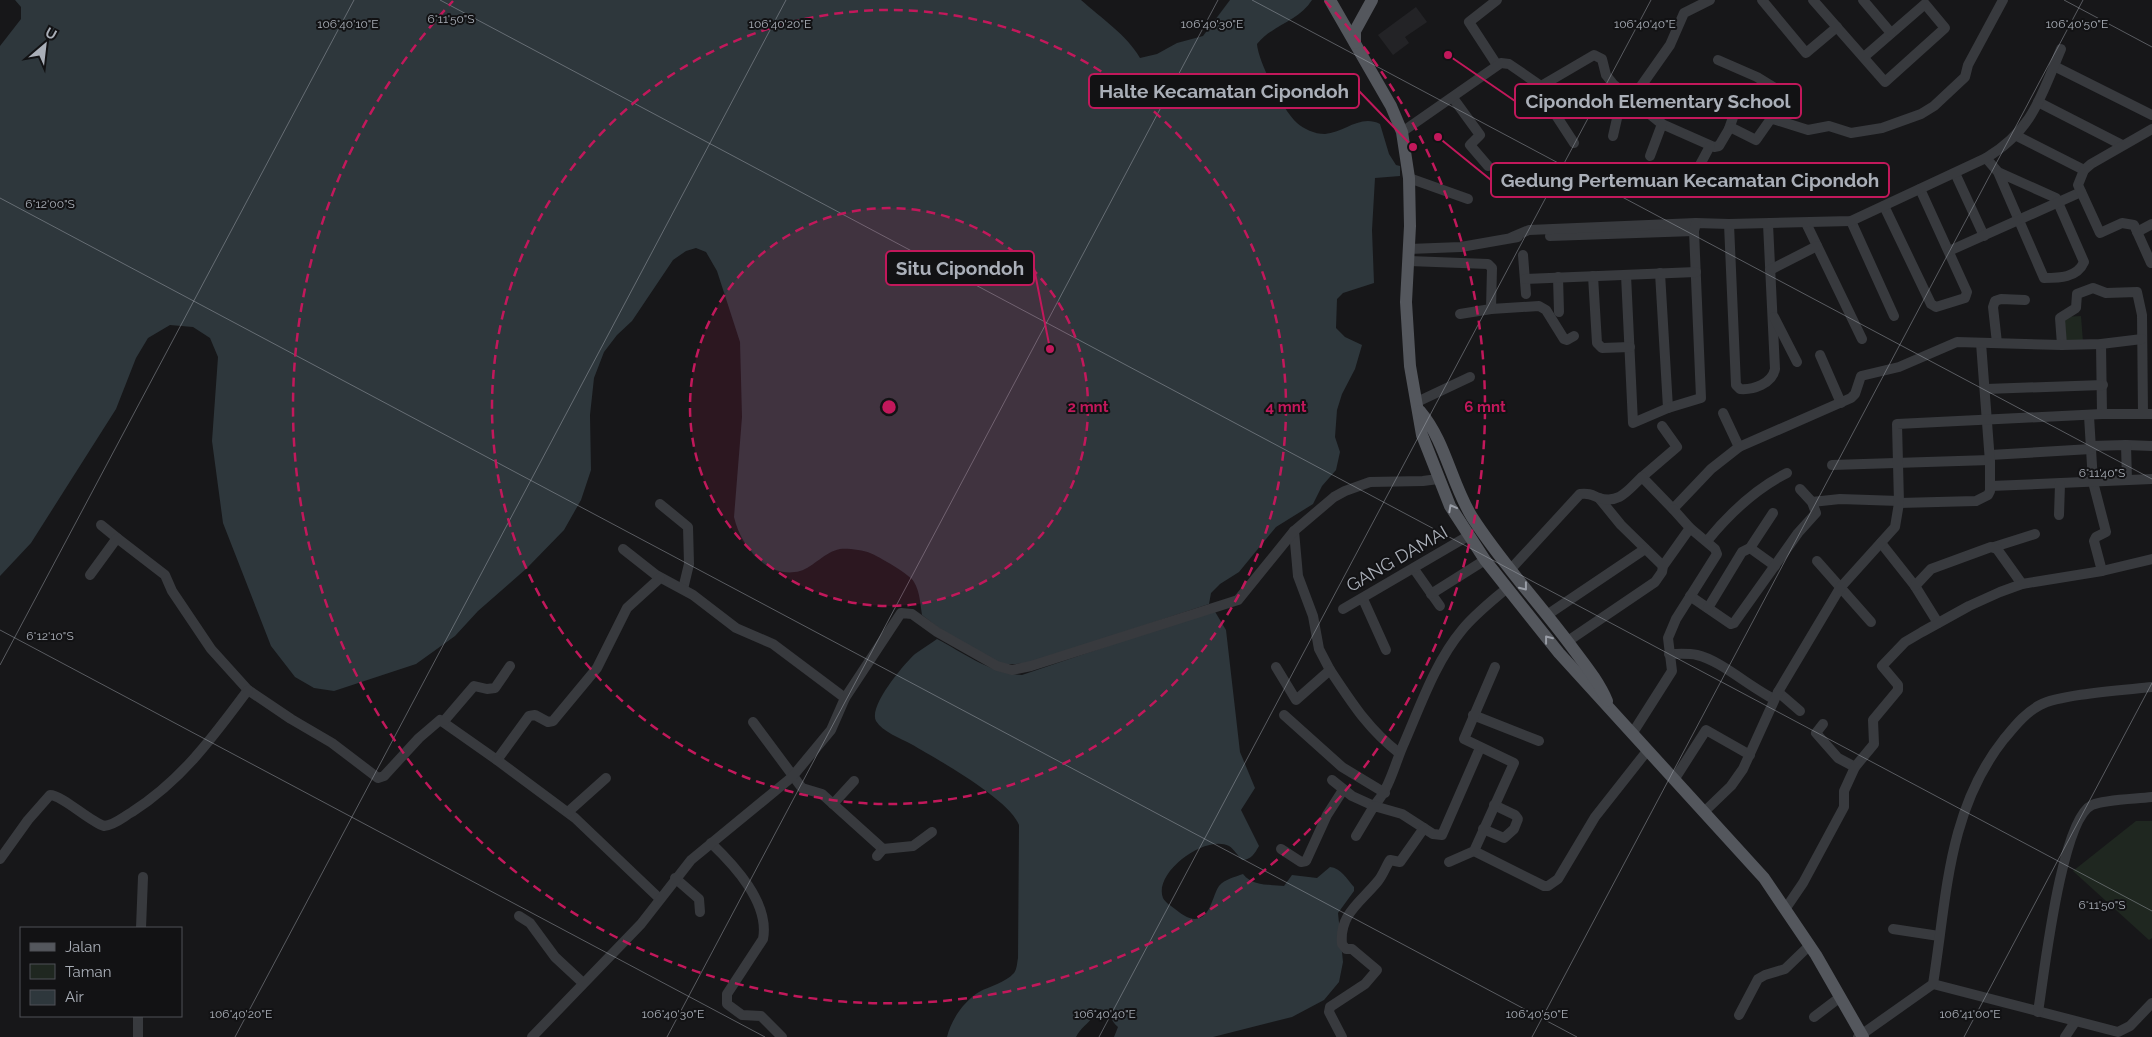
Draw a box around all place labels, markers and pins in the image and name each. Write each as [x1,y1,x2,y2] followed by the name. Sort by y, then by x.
[1089,74,1359,108] callout: Halte Kecamatan Cipondoh
[1515,84,1801,118] callout: Cipondoh Elementary School
[1491,163,1889,197] callout: Gedung Pertemuan Kecamatan Cipondoh
[886,251,1034,285] callout: Situ Cipondoh
[880,398,898,416] centre of rings

